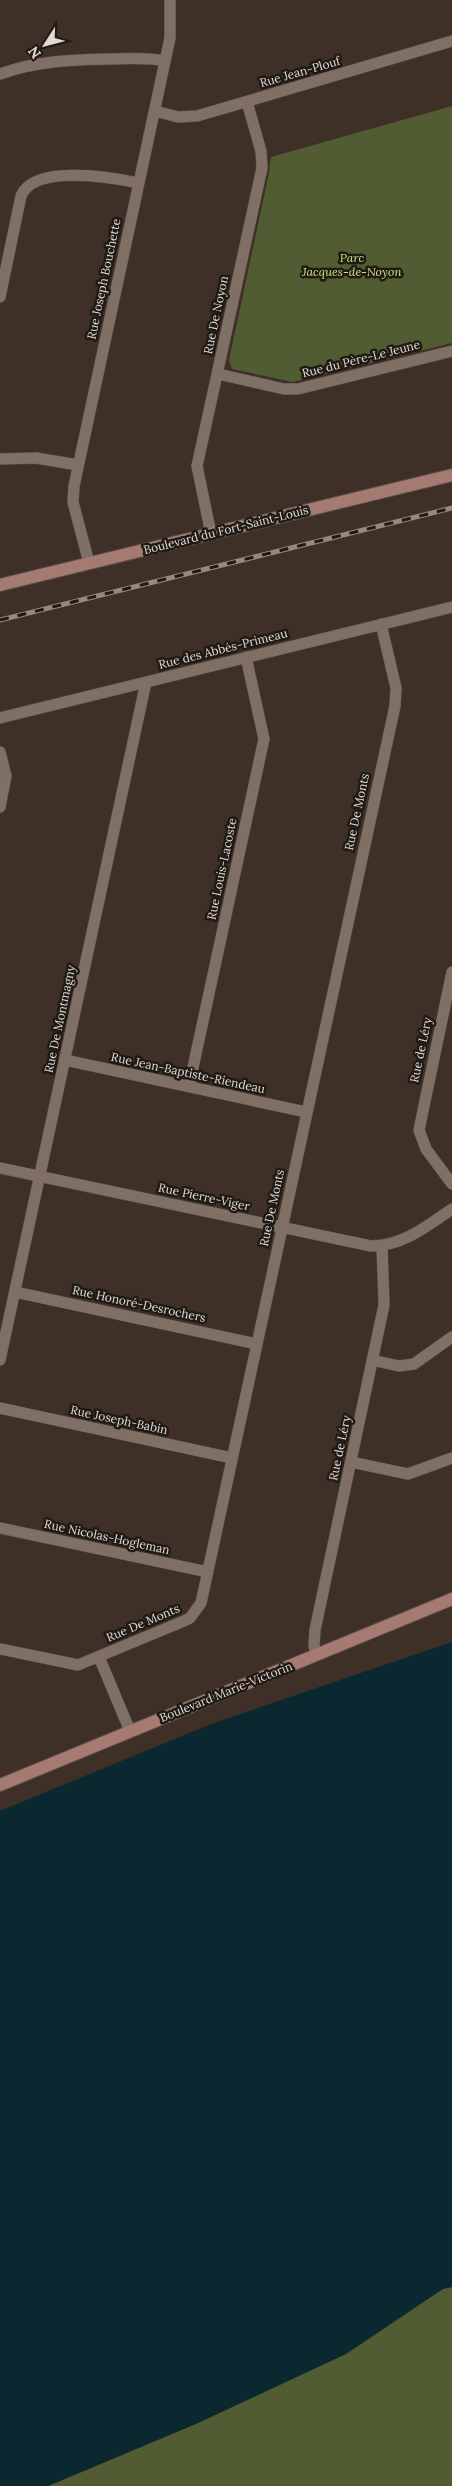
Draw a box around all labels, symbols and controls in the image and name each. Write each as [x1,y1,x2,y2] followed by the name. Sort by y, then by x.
[20,20,70,70] north arrow
[24,43,45,62] text: N
[258,53,343,90] street label: Rue Jean-Plouf
[83,217,124,341] street label: Rue Joseph Bouchette
[301,250,402,279] park label: Parc Jacques-de-Noyon
[200,274,231,355] street label: Rue De Noyon
[300,336,422,380] street label: Rue du Père-Le Jeune
[142,502,310,557] street label: Boulevard du Fort-Saint-Louis
[157,625,289,672] street label: Rue des Abbés-Primeau
[341,772,372,852] street label: Rue De Monts
[203,816,240,921] street label: Rue Louis-Lacoste
[41,963,78,1074] street label: Rue De Montmagny
[406,1015,435,1084] street label: Rue de Léry
[110,1049,267,1096] street label: Rue Jean-Baptiste-Riendeau
[256,1168,287,1248] street label: Rue De Monts
[157,1179,252,1214] street label: Rue Pierre-Viger
[71,1282,208,1325] street label: Rue Honoré-Desrochers
[69,1402,169,1437] street label: Rue Joseph-Babin
[325,1413,354,1482] street label: Rue de Léry
[43,1516,171,1557] street label: Rue Nicolas-Hogleman
[104,1600,182,1645] street label: Rue De Monts
[157,1658,294,1725] street label: Boulevard Marie-Victorin

